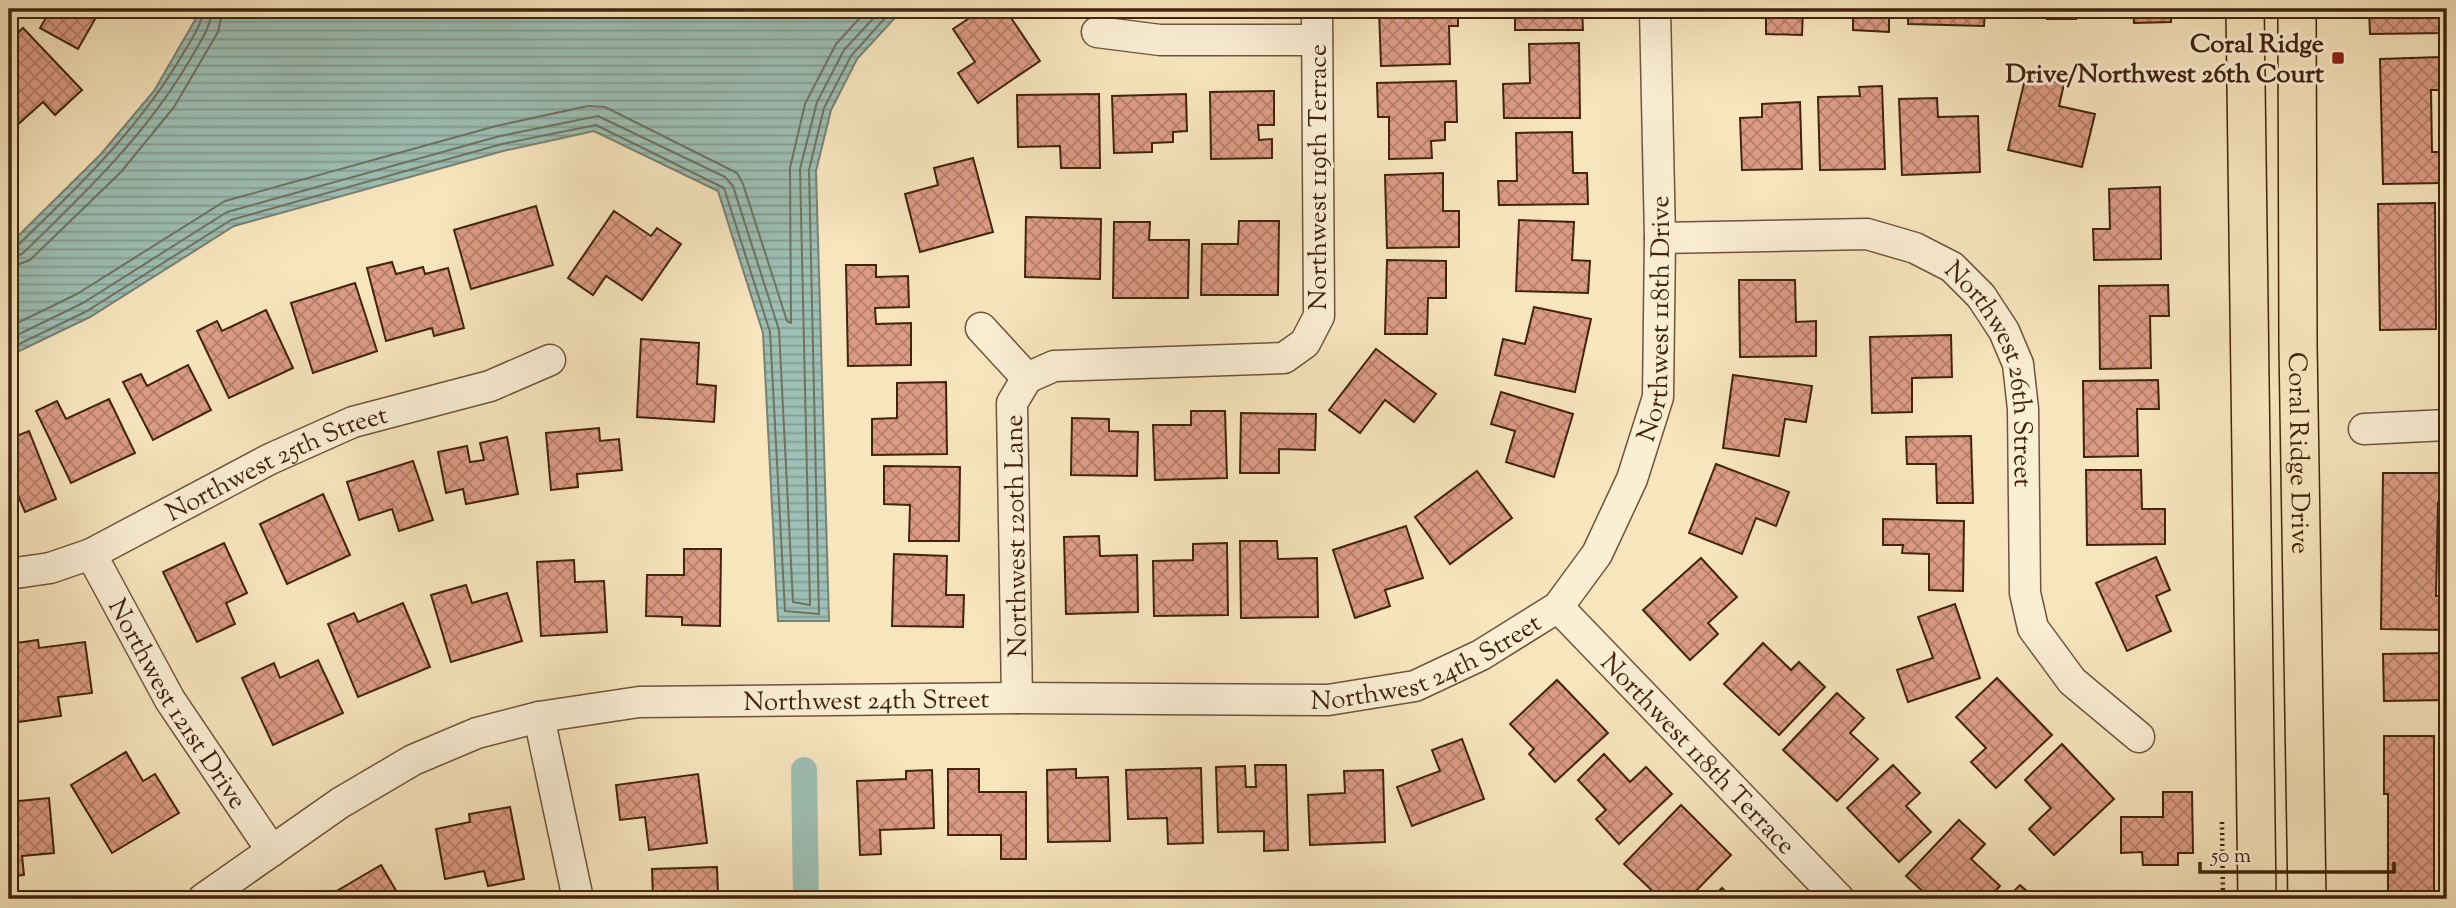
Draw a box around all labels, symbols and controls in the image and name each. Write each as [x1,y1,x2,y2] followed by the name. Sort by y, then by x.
[2005,27,2324,94] place label: Coral Ridge Drive/Northwest 26th Court
[1301,44,1338,310] street label: Northwest 119th Terrace
[2330,50,2346,66] marker: Coral Ridge Drive/Northwest 26th Court
[1629,195,1681,447] street label: Northwest 118th Drive
[1935,253,2040,488] street label: Northwest 26th Street
[2277,352,2317,554] street label: Coral Ridge Drive
[160,398,392,532] street label: Northwest 25th Street
[997,414,1038,658] street label: Northwest 120th Lane
[98,593,255,817] street label: Northwest 121st Drive
[1310,606,1549,721] street label: Northwest 24th Street
[1591,646,1803,864] street label: Northwest 118th Terrace
[743,682,990,722] street label: Northwest 24th Street
[2200,831,2395,875] scale bar
[2210,842,2251,872] text: 50 m

